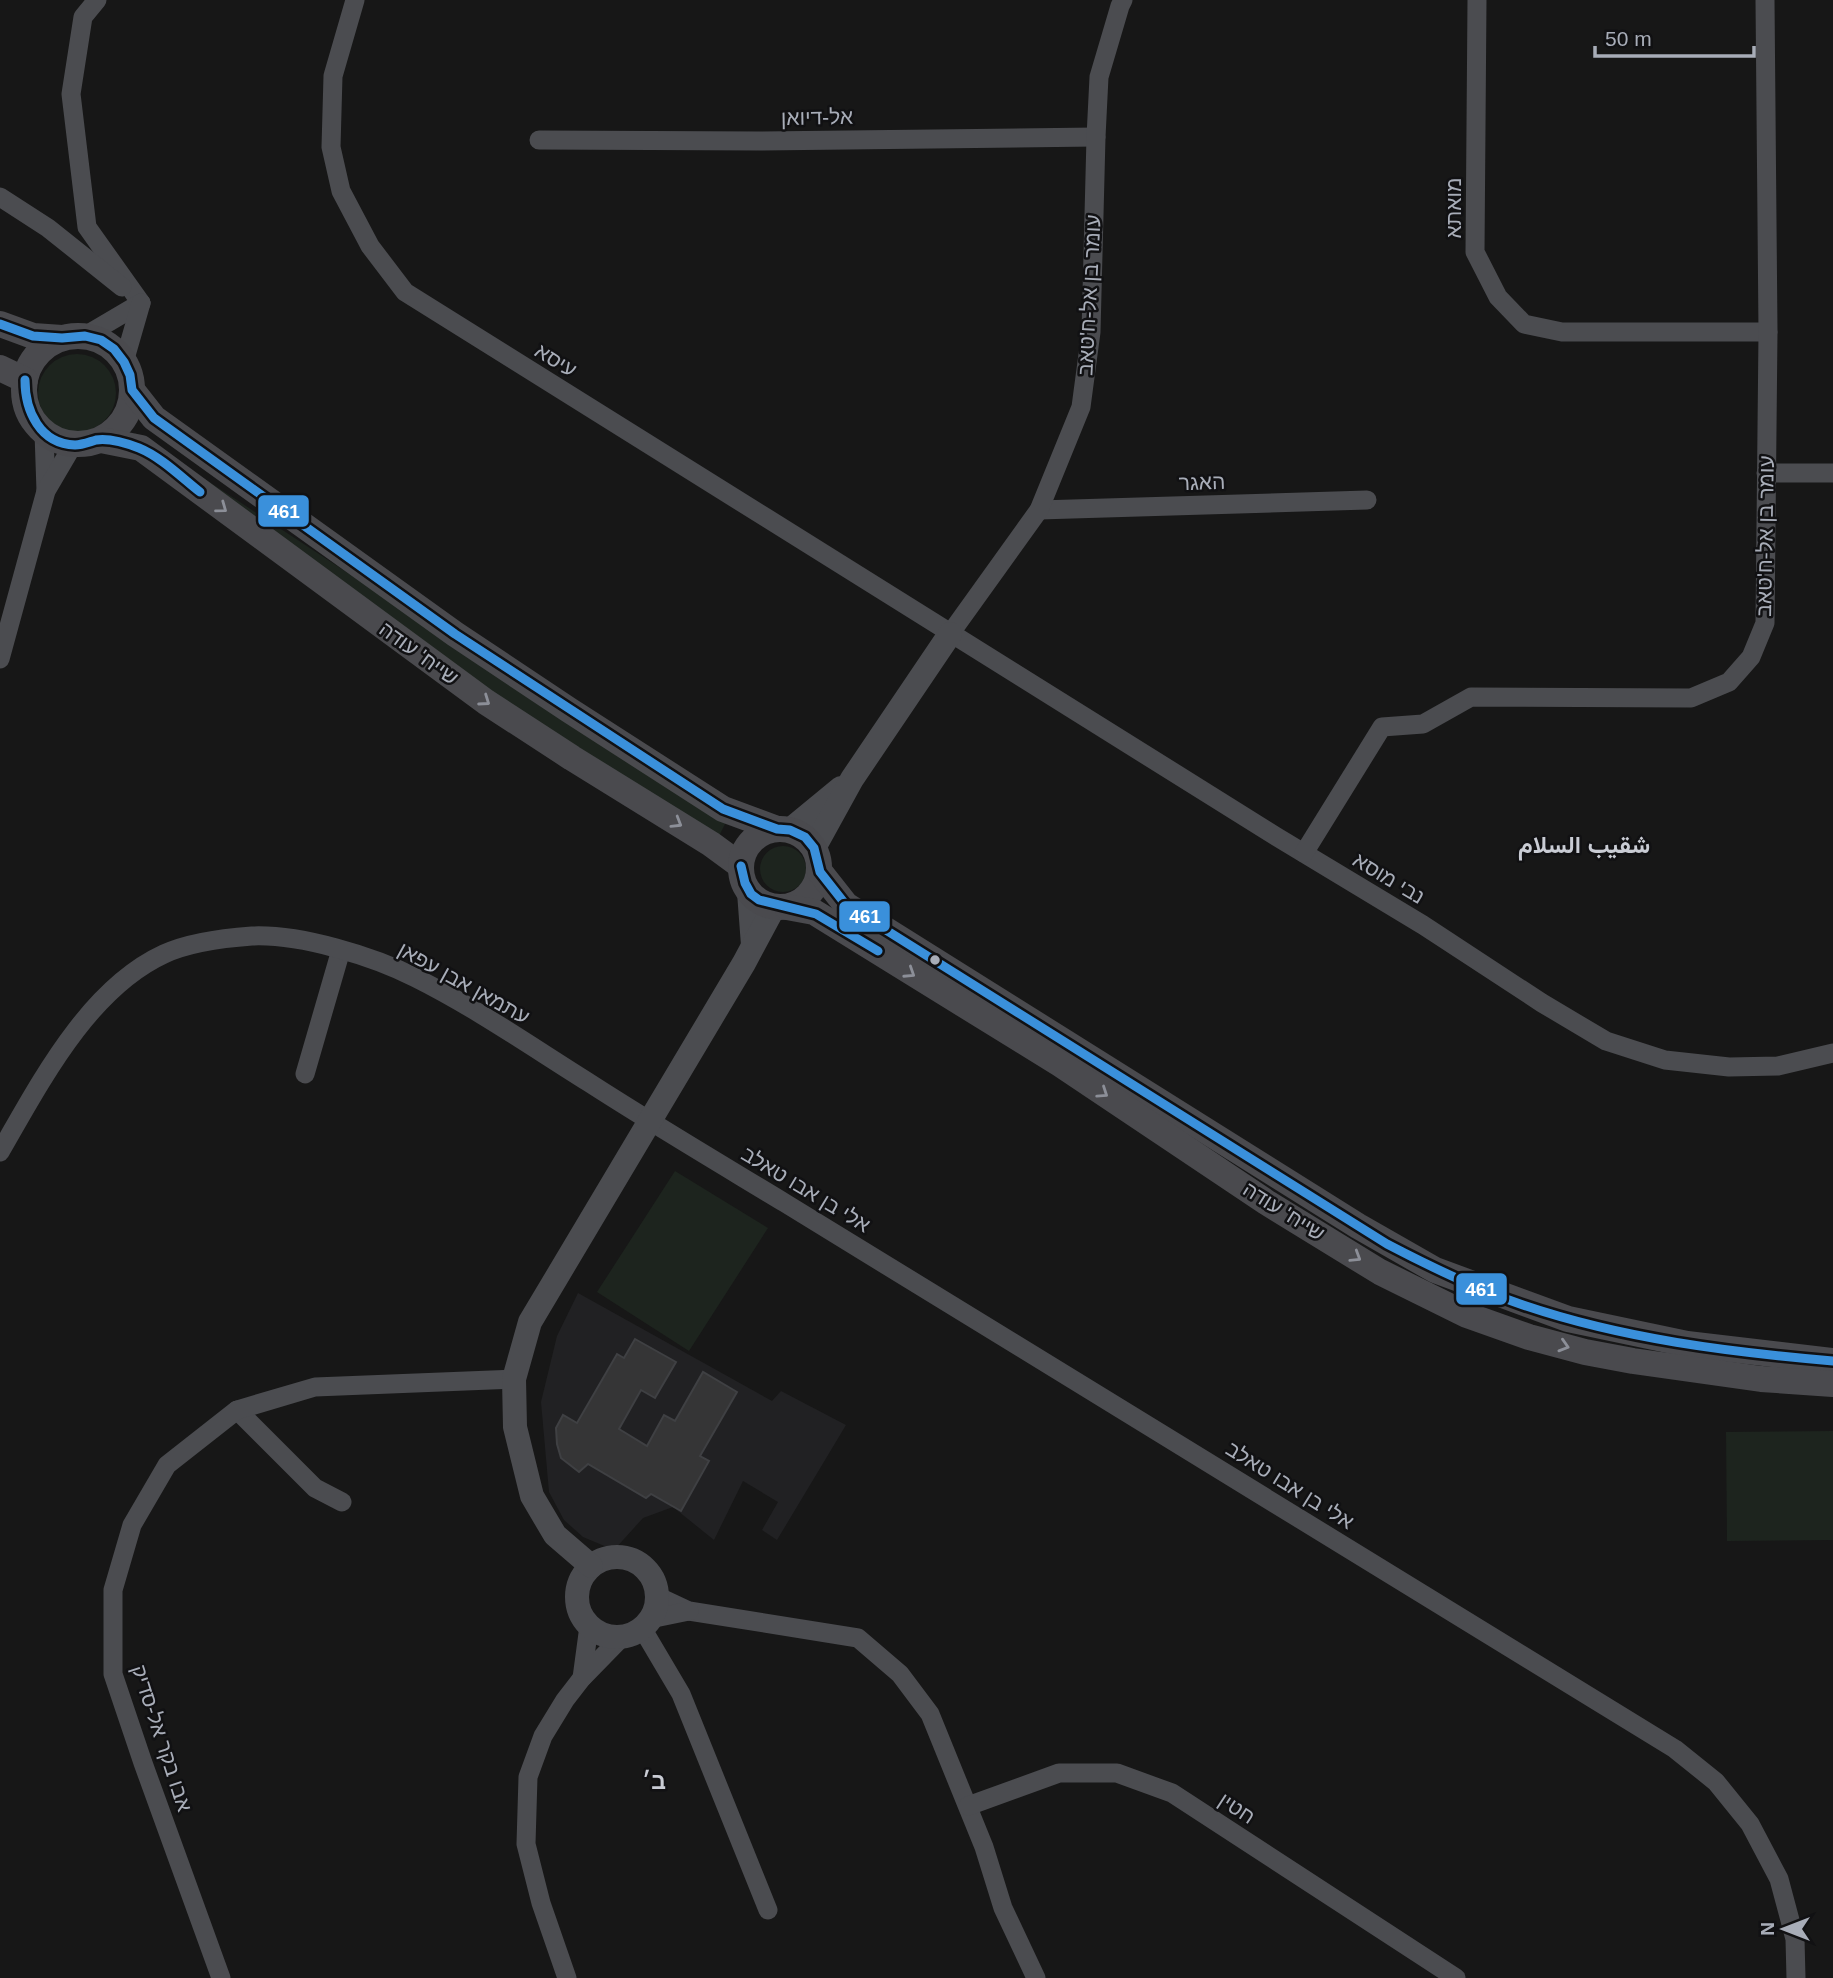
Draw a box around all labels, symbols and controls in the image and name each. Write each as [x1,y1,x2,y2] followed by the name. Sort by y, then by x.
[1595,14,1754,58] scale bar
[1605,27,1652,50] text: 50 m
[781,105,853,129] street label: אל-דיואן
[1442,178,1465,238] street label: מואתא
[1073,214,1105,376] street label: עומר בן אל-ח'טאב
[531,339,581,381] street label: עיסא
[1752,455,1778,617] street label: עומר בן אל-ח'טאב
[1178,470,1226,494] street label: האגר
[257,494,310,528] line badge: 461
[214,500,227,513] one-way arrow
[268,501,300,522] text: 461
[375,617,463,689] street label: שייח' עודה
[477,693,490,705] one-way arrow
[669,814,682,827] one-way arrow
[1518,831,1650,861] district label: شقيب السلام
[1349,848,1429,908] street label: נבי מוסא
[838,900,891,933] line badge: 461
[849,906,881,927] text: 461
[394,937,534,1029] street label: עתמאן אבן עפאן
[928,953,942,967] unlabelled marker
[903,964,916,977] one-way arrow
[1095,1085,1108,1098] one-way arrow
[738,1142,874,1236] street label: אלי בן אבו טאלב
[1239,1177,1329,1245] street label: שייח' עודה
[1348,1248,1361,1261] one-way arrow
[1455,1272,1508,1306] line badge: 461
[1465,1279,1497,1300] text: 461
[1558,1337,1570,1352] one-way arrow
[1222,1437,1358,1533] street label: אלי בן אבו טאלב
[127,1662,197,1814] street label: אבו בקר אל-סדיק
[642,1768,666,1794] district label: ב׳
[1215,1788,1259,1828] street label: חטין
[1749,1894,1819,1964] north arrow
[1757,1922,1778,1936] text: N

